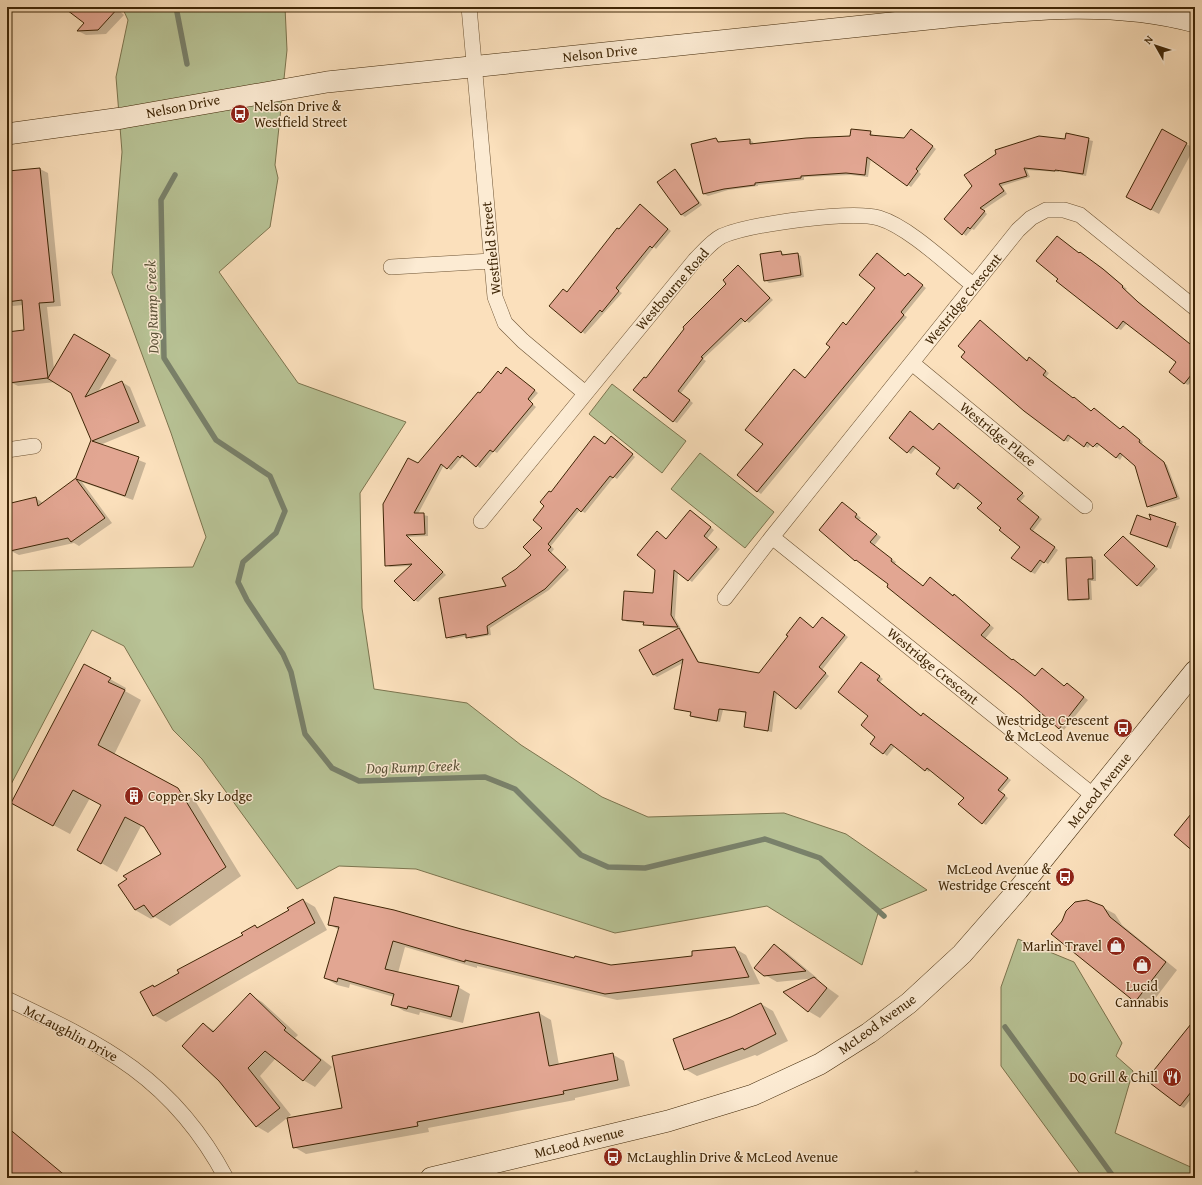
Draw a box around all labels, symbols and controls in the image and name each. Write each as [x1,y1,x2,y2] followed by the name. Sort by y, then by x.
[1136,26,1176,66] north arrow
[1140,31,1157,48] text: N
[562,39,639,67] street label: Nelson Drive
[144,89,222,123] street label: Nelson Drive
[254,96,347,132] place label: Nelson Drive & Westfield Street
[229,103,251,125] bus stop icon: Nelson Drive & Westfield Street
[476,200,506,295] street label: Westfield Street
[631,243,714,334] street label: Westbourne Road
[920,249,1006,349] street label: Westridge Crescent
[139,260,164,355] water label: Dog Rump Creek
[956,397,1041,471] street label: Westridge Place
[883,623,983,709] street label: Westridge Crescent
[996,710,1109,746] place label: Westridge Crescent & McLeod Avenue
[1112,717,1134,739] bus stop icon: Westridge Crescent & McLeod Avenue
[1062,748,1136,832] street label: McLeod Avenue
[365,754,460,779] water label: Dog Rump Creek
[123,785,145,807] building icon: Copper Sky Lodge
[148,786,253,806] place label: Copper Sky Lodge
[938,859,1052,895] place label: McLeod Avenue & Westridge Crescent
[1054,866,1076,888] bus stop icon: McLeod Avenue & Westridge Crescent
[1105,935,1127,957] shop icon: Marlin Travel
[1022,936,1102,956] place label: Marlin Travel
[1131,954,1153,976] shop icon: Lucid Cannabis
[1115,976,1169,1012] place label: Lucid Cannabis
[834,989,920,1059] street label: McLeod Avenue
[21,1000,122,1066] street label: McLaughlin Drive
[1161,1066,1183,1088] restaurant icon: DQ Grill & Chill
[1069,1067,1158,1087] place label: DQ Grill & Chill
[532,1121,626,1163] street label: McLeod Avenue
[602,1146,624,1168] bus stop icon: McLaughlin Drive & McLeod Avenue
[627,1147,839,1167] place label: McLaughlin Drive & McLeod Avenue

